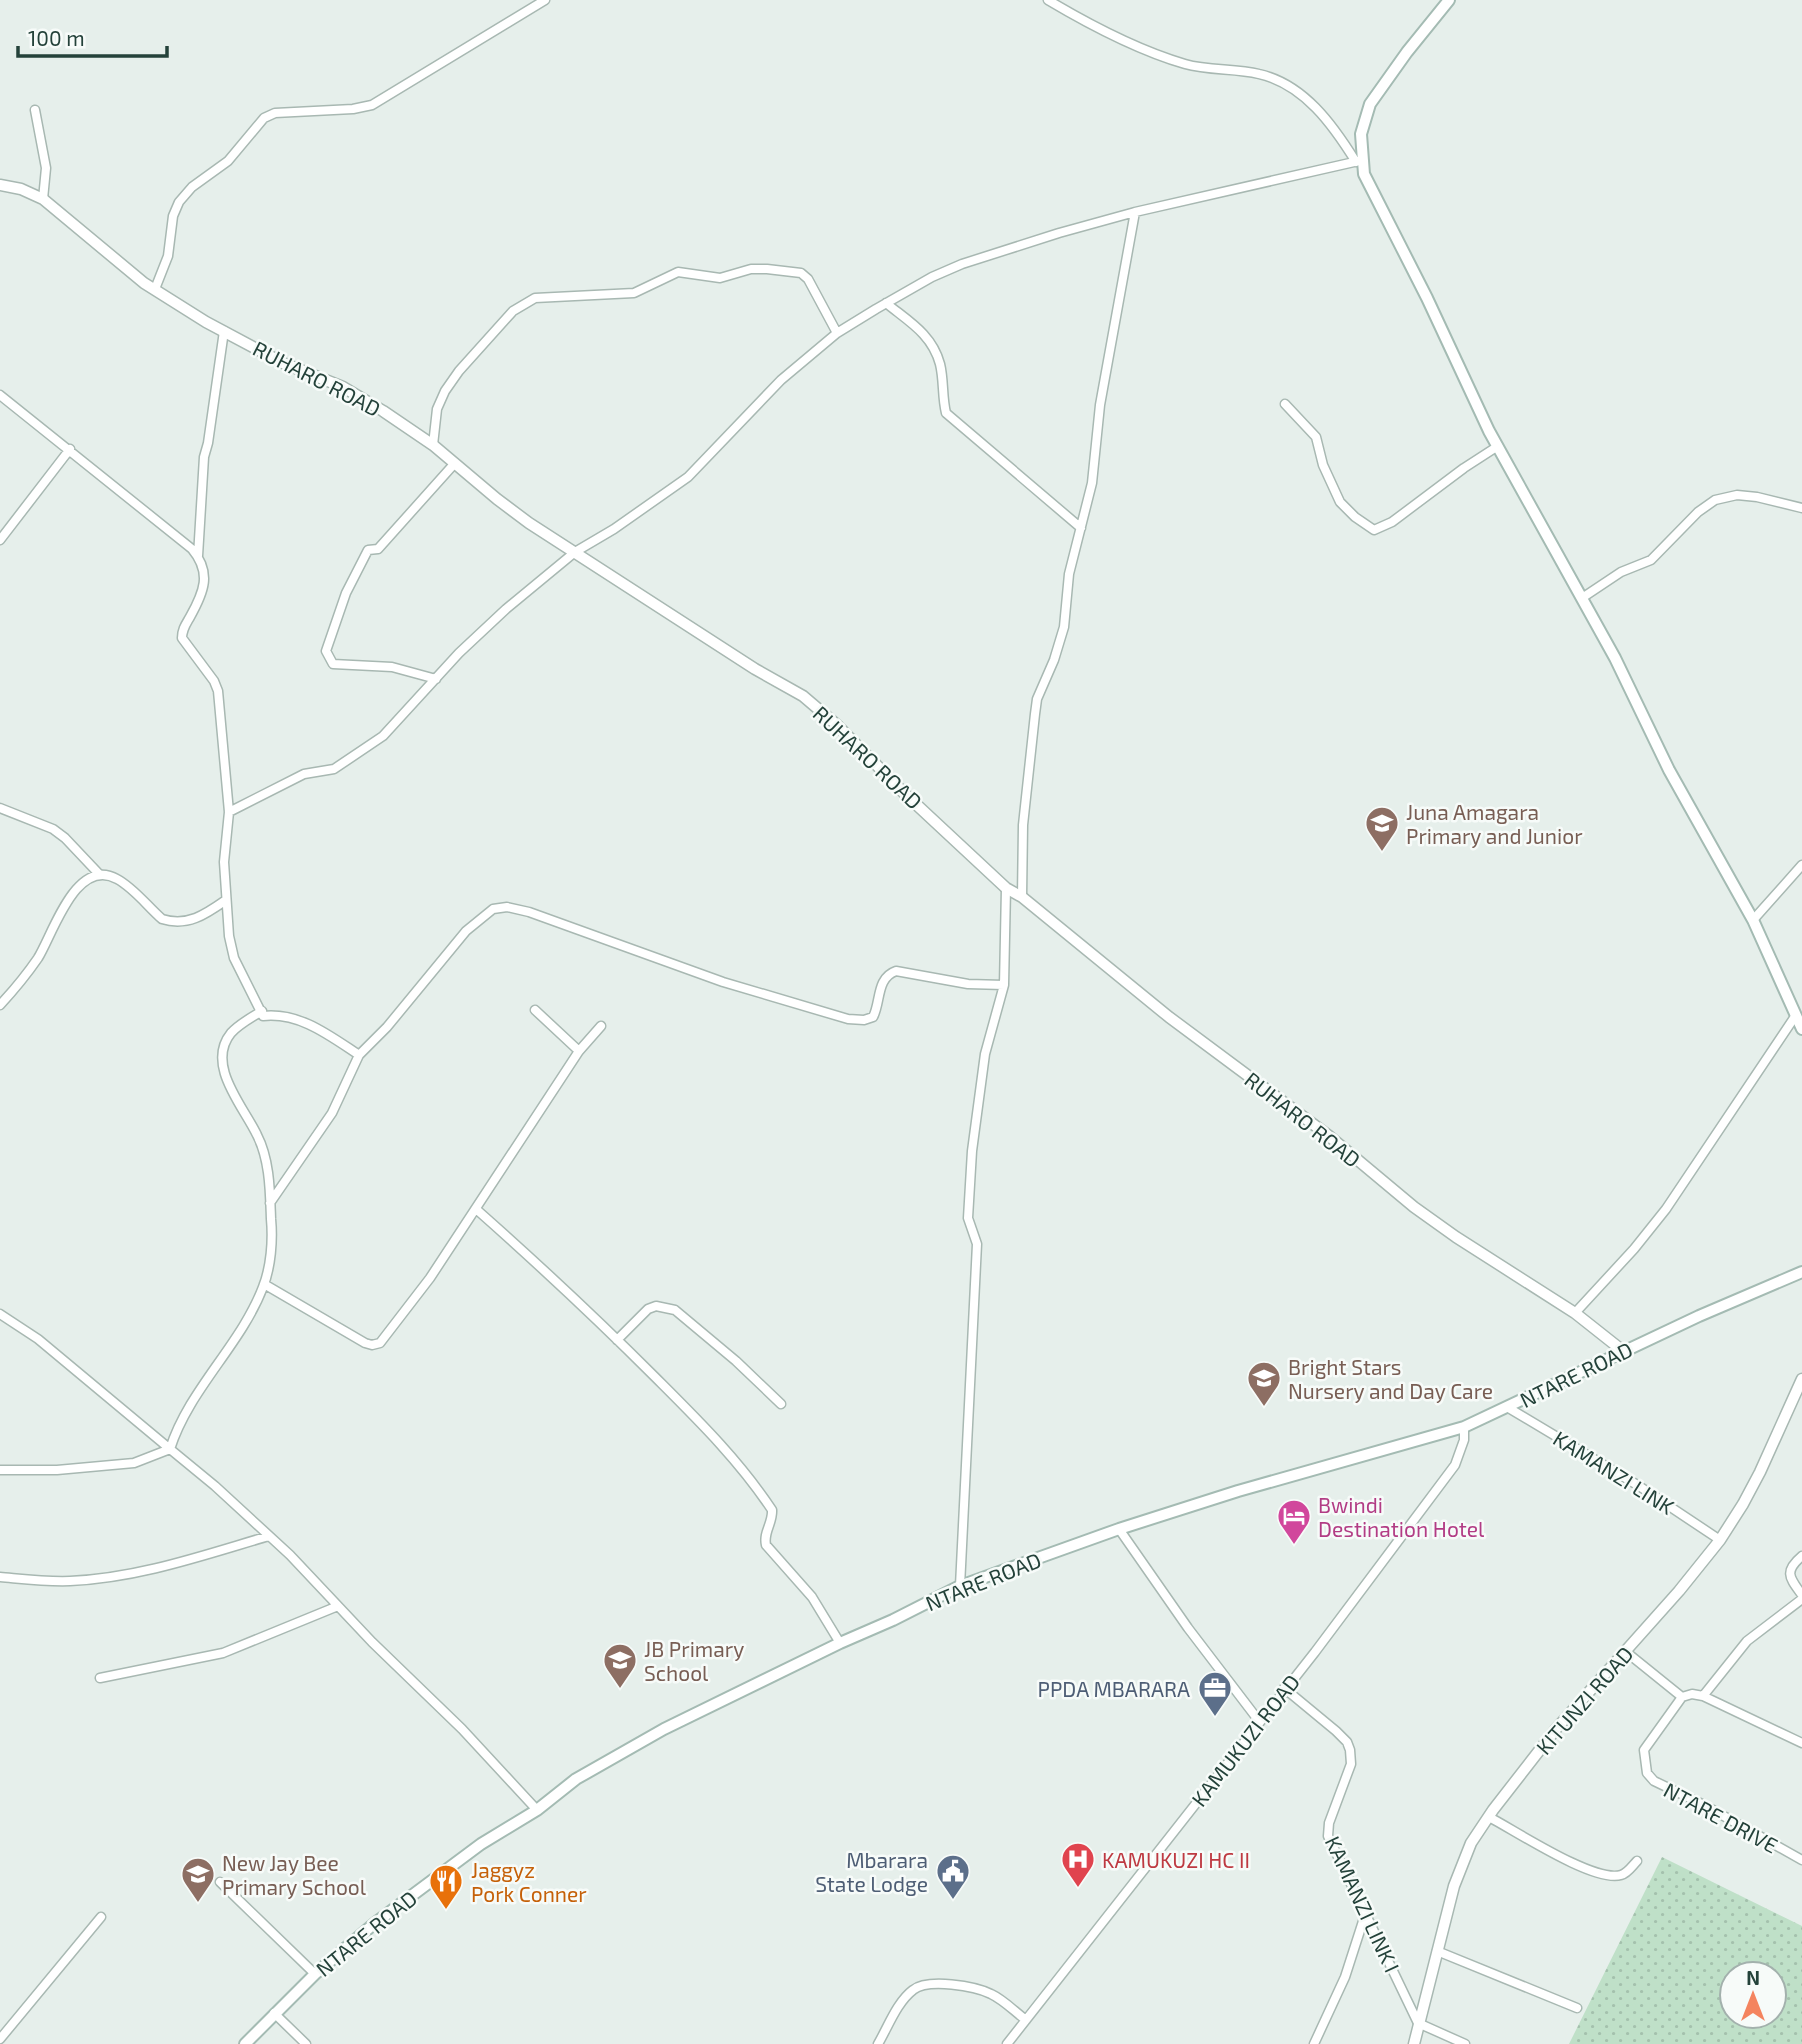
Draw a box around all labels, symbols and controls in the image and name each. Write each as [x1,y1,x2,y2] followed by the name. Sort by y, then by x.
[18,14,166,58] scale bar
[28,25,85,50] text: 100 m
[249,335,385,421] street label: RUHARO ROAD
[808,700,928,814] street label: RUHARO ROAD
[1406,799,1583,848] place label: Juna Amagara Primary and Junior
[1363,804,1401,853] school or university icon: Juna Amagara Primary and Junior
[1240,1066,1366,1172] street label: RUHARO ROAD
[1516,1336,1636,1412] street label: NTARE ROAD
[1288,1354,1493,1403] place label: Bright Stars Nursery and Day Care
[1245,1359,1283,1408] school or university icon: Bright Stars Nursery and Day Care
[1549,1425,1679,1519] street label: KAMANZI LINK
[1318,1492,1485,1541] place label: Bwindi Destination Hotel
[1275,1497,1313,1546] hotel icon: Bwindi Destination Hotel
[922,1547,1044,1615] street label: NTARE ROAD
[644,1636,744,1685] place label: JB Primary School
[601,1641,639,1690] school or university icon: JB Primary School
[1530,1641,1638,1759] street label: KITUNZI ROAD
[1186,1669,1304,1811] street label: KAMUKUZI ROAD
[1196,1669,1234,1718] office icon: PPDA MBARARA
[1038,1676,1190,1701] place label: PPDA MBARARA
[1660,1777,1782,1857] street label: NTARE DRIVE
[1321,1832,1405,1976] street label: KAMANZI LINK I
[1059,1840,1097,1889] hospital icon: KAMUKUZI HC II
[815,1847,928,1896] place label: Mbarara State Lodge
[1102,1847,1250,1872] place label: KAMUKUZI HC II
[222,1850,367,1899] place label: New Jay Bee Primary School
[934,1852,972,1901] public building icon: Mbarara State Lodge
[179,1855,217,1904] school or university icon: New Jay Bee Primary School
[471,1857,587,1906] place label: Jaggyz Pork Conner
[427,1862,465,1911] restaurant icon: Jaggyz Pork Conner
[311,1885,421,1981] street label: NTARE ROAD
[1718,1960,1788,2030] north arrow
[1746,1966,1760,1989] text: N

